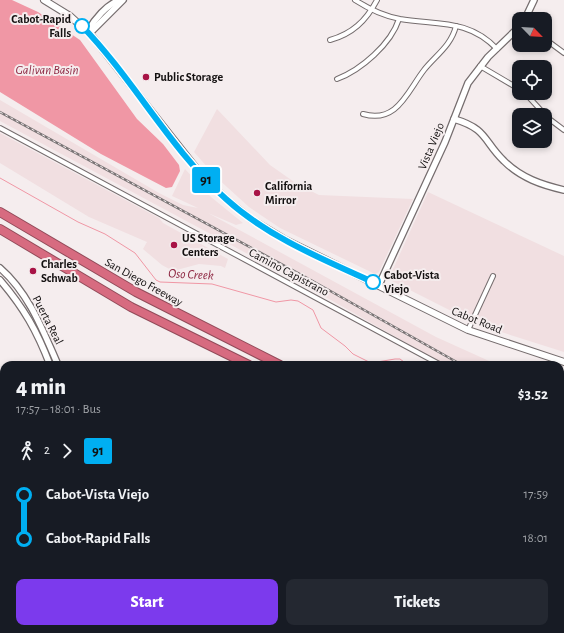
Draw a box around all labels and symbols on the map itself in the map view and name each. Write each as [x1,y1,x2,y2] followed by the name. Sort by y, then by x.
[512,12,552,52] north arrow
[11,13,72,39] place label: Cabot-Rapid Falls
[74,18,90,34] marker: Cabot-Rapid Falls
[16,64,79,77] water label: Galivan Basin
[154,71,223,83] place label: Public Storage
[141,72,151,82] marker: Public Storage
[416,121,447,172] street label: Vista Viejo
[188,167,224,193] line badge: 91
[265,180,313,206] place label: California Mirror
[252,188,262,198] marker: California Mirror
[182,232,235,258] place label: US Storage Centers
[169,240,179,250] marker: US Storage Centers
[247,246,331,298] street label: Camino Capistrano
[103,256,185,309] street label: San Diego Freeway
[41,258,78,284] place label: Charles Schwab
[28,266,38,276] marker: Charles Schwab
[168,267,214,283] water label: Oso Creek
[384,269,440,296] place label: Cabot-Vista Viejo
[365,274,381,290] marker: Cabot-Vista Viejo
[31,294,65,346] street label: Puerta Real
[450,304,504,336] street label: Cabot Road

